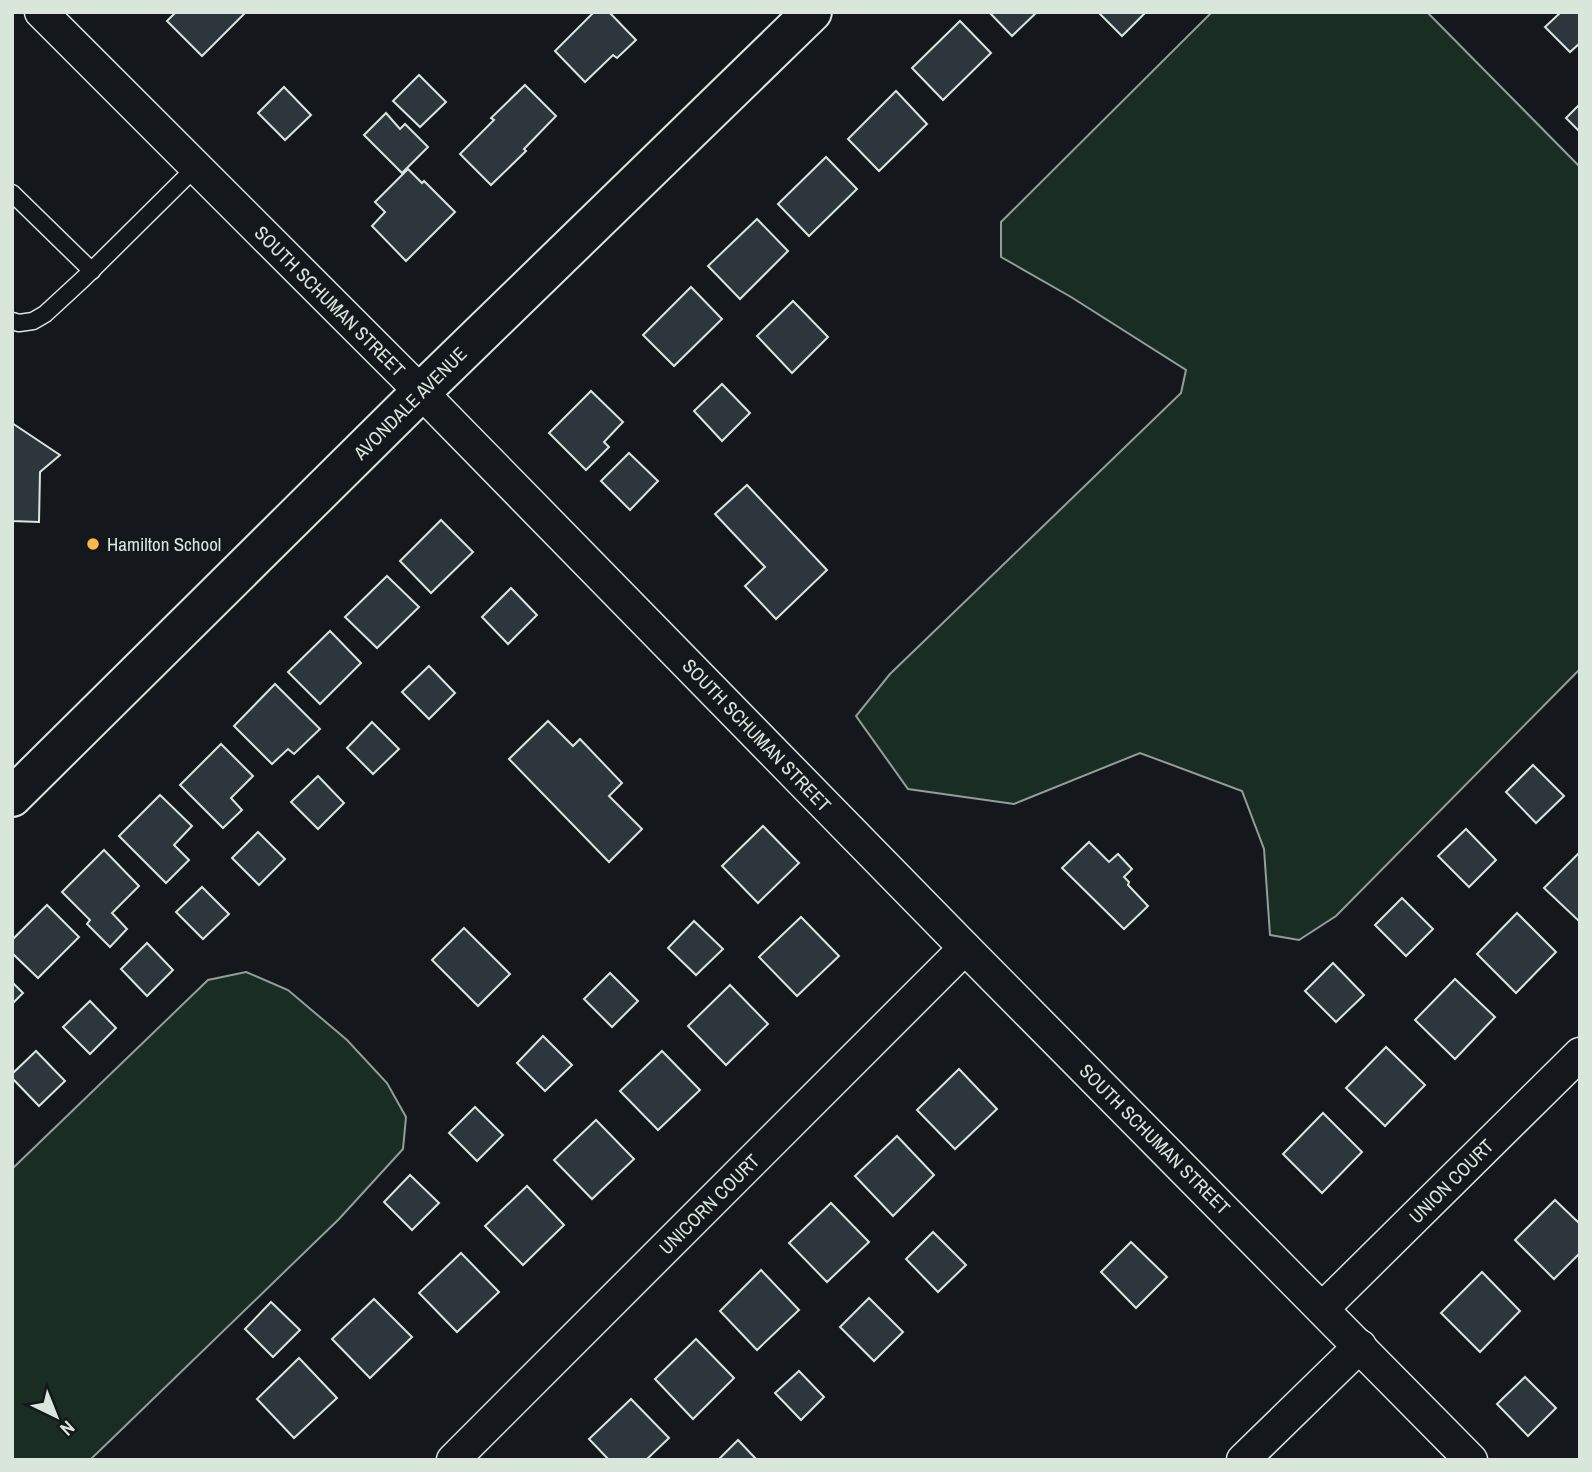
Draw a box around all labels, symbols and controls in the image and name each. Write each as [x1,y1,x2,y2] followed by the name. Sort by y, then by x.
[249,220,411,382] street label: SOUTH SCHUMAN STREET
[347,341,472,466] street label: AVONDALE AVENUE
[107,531,221,557] place label: Hamilton School
[85,536,101,552] marker: Hamilton School
[677,653,837,818] street label: SOUTH SCHUMAN STREET
[1074,1058,1236,1220] street label: SOUTH SCHUMAN STREET
[1403,1133,1499,1229] street label: UNION COURT
[653,1148,765,1260] street label: UNICORN COURT
[21,1381,91,1451] north arrow
[55,1415,81,1442] text: N

